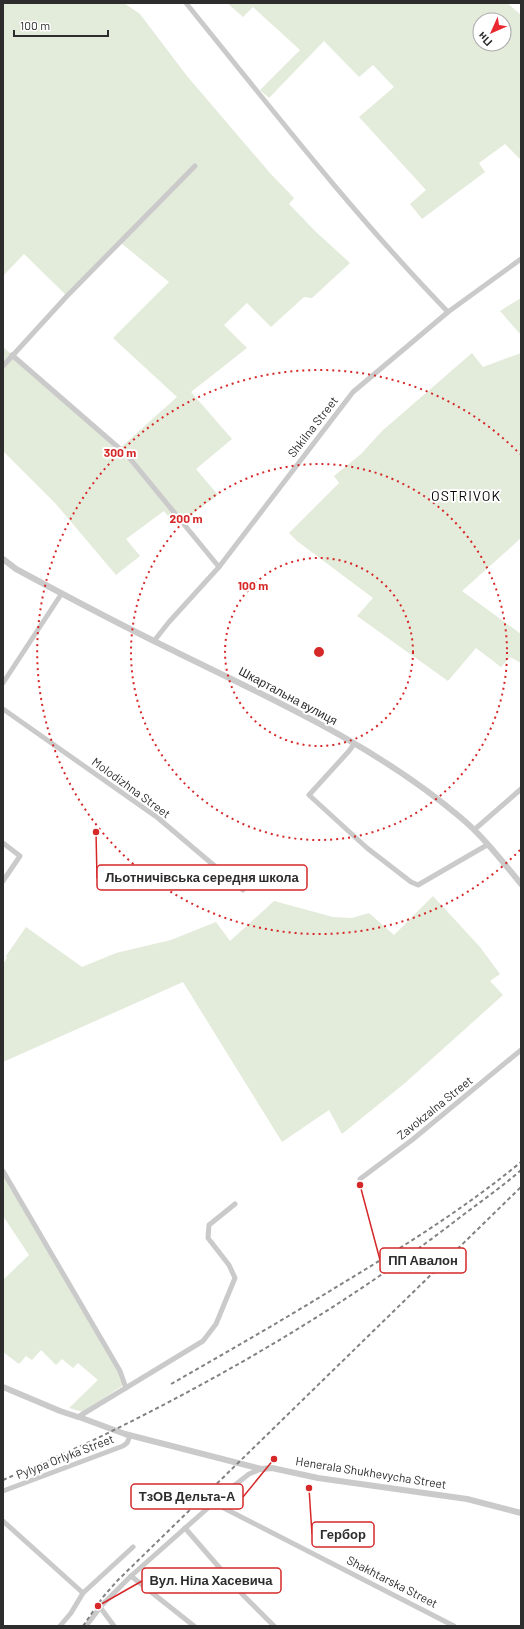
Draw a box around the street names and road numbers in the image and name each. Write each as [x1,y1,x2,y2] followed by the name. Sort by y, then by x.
[284,393,340,459] street label: Shkilna Street
[236,663,340,728] street label: Шкартальна вулиця
[90,754,174,820] street label: Molodizhna Street
[394,1073,475,1142] street label: Zavokzalna Street
[14,1431,115,1481] street label: Pylypa Orlyka Street
[295,1453,448,1491] street label: Henerala Shukhevycha Street
[345,1552,440,1610] street label: Shakhtarska Street

